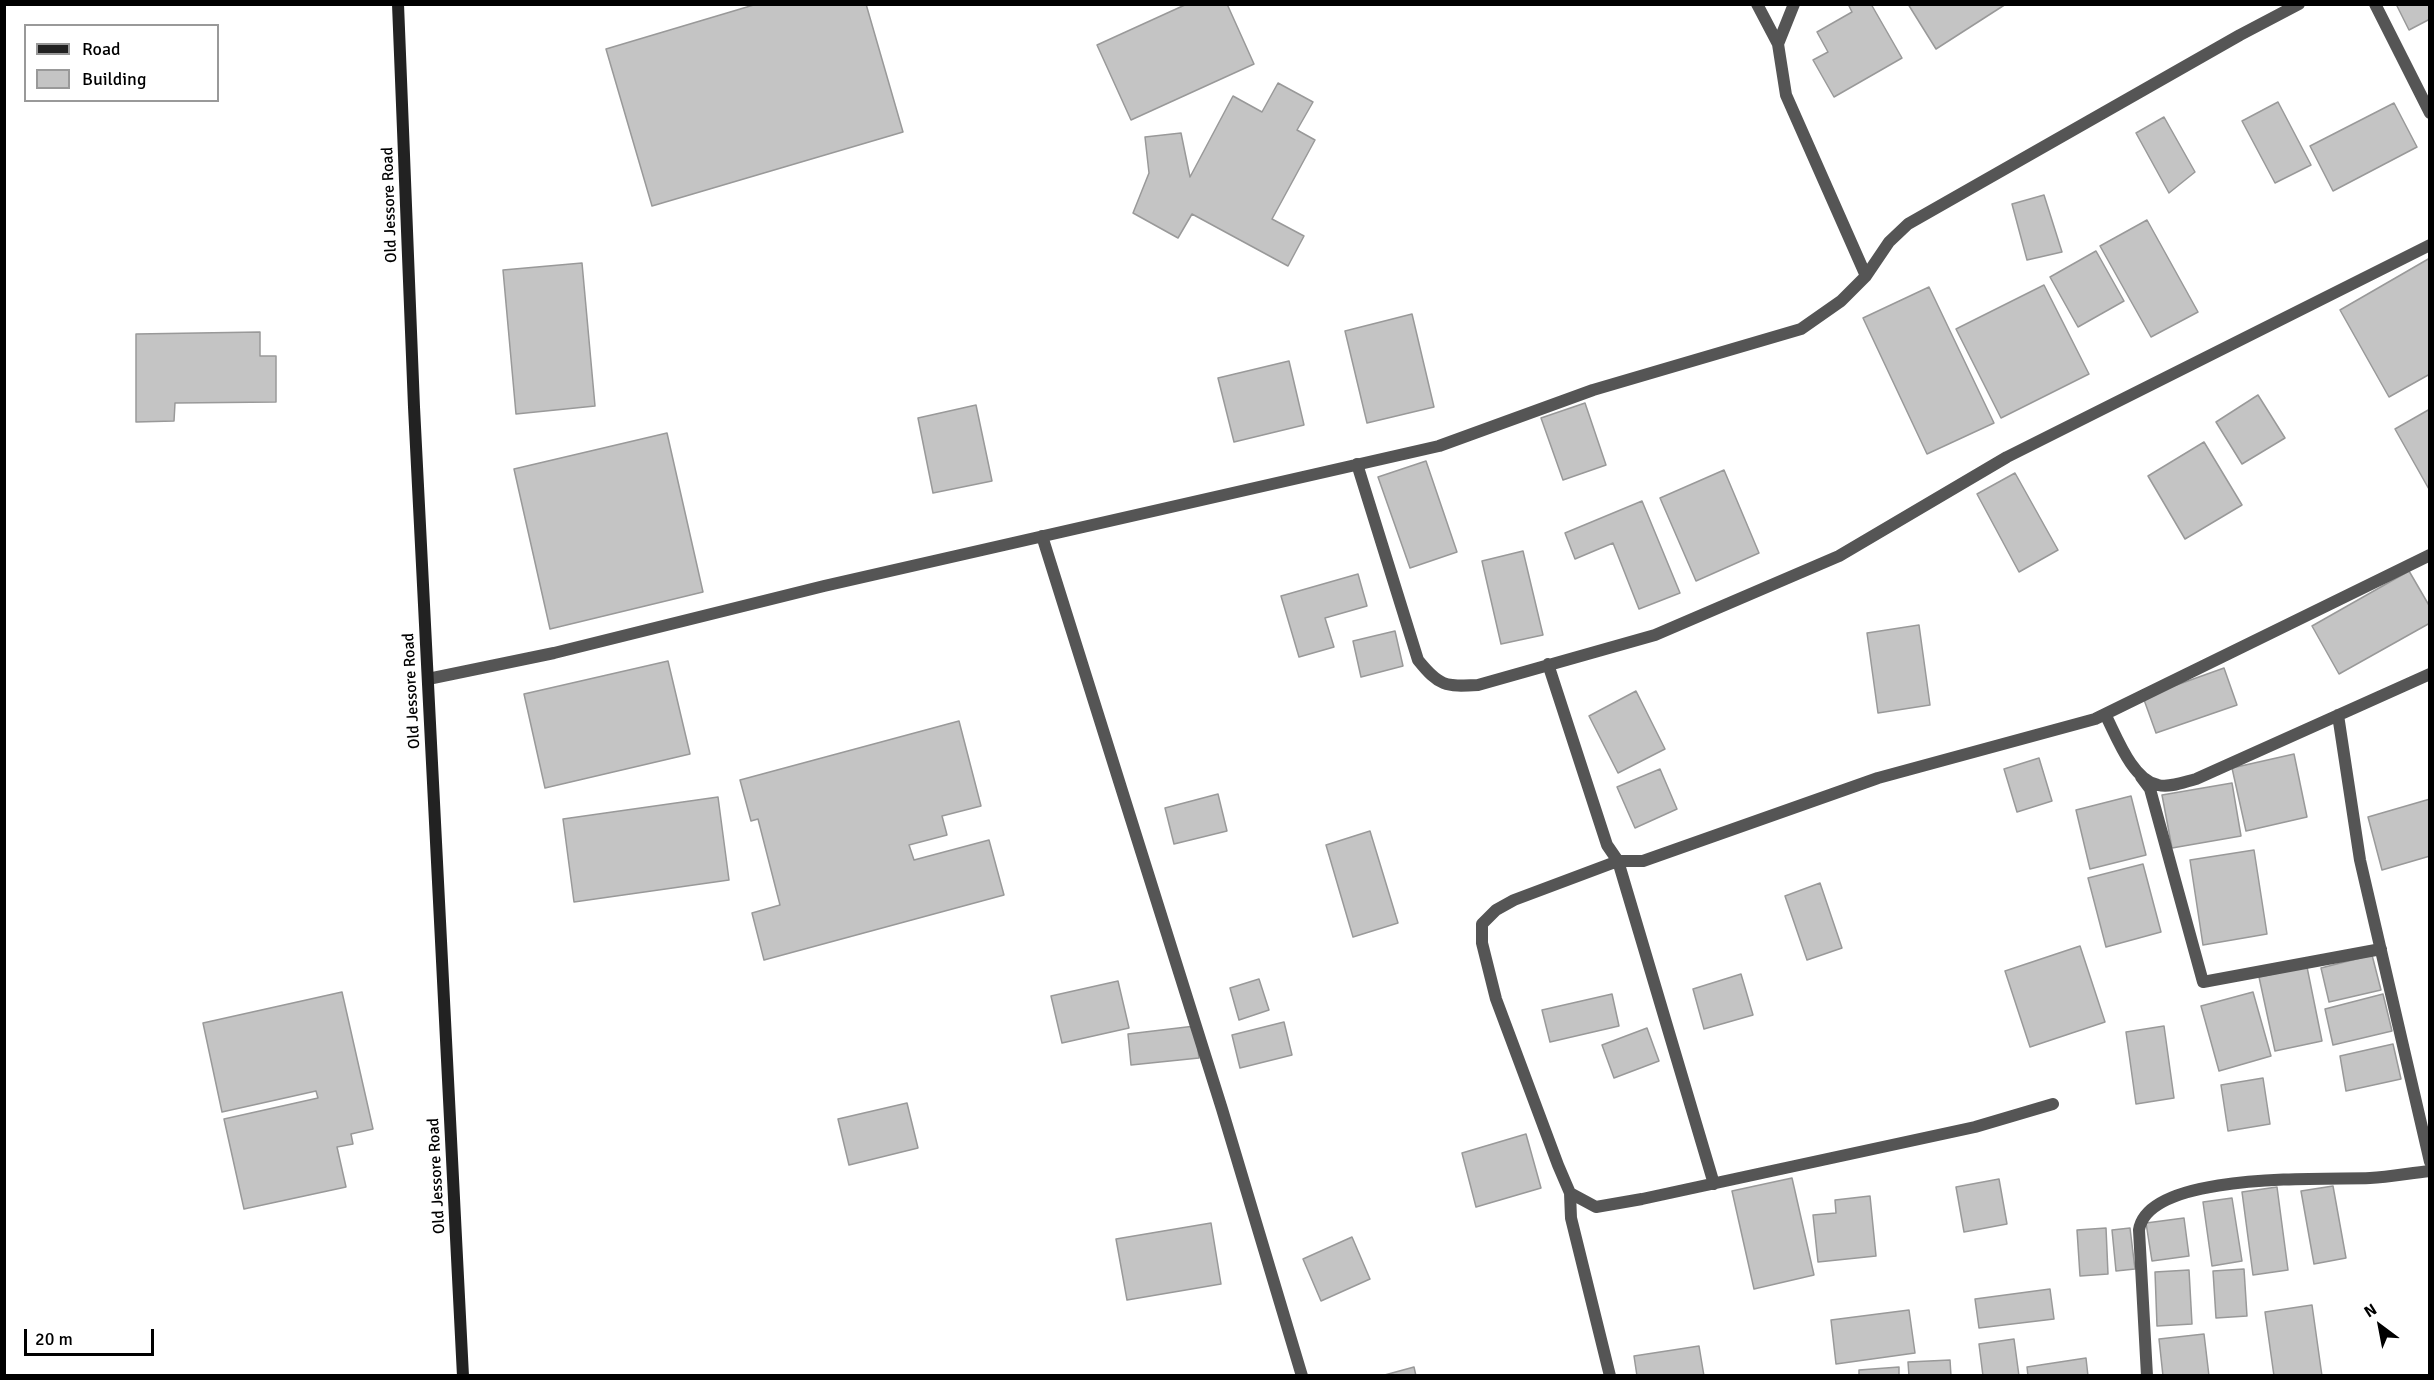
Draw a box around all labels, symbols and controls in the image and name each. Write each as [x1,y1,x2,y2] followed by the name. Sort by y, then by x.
[24,24,219,102] legend
[82,38,121,60] text: Road
[82,68,146,90] text: Building
[378,147,402,263] street label: Old Jessore Road
[399,633,425,749] street label: Old Jessore Road
[424,1118,450,1234] street label: Old Jessore Road
[2350,1296,2410,1356] north arrow
[2360,1299,2380,1322] text: N
[27,1317,158,1355] scale bar
[35,1328,73,1350] text: 20 m

